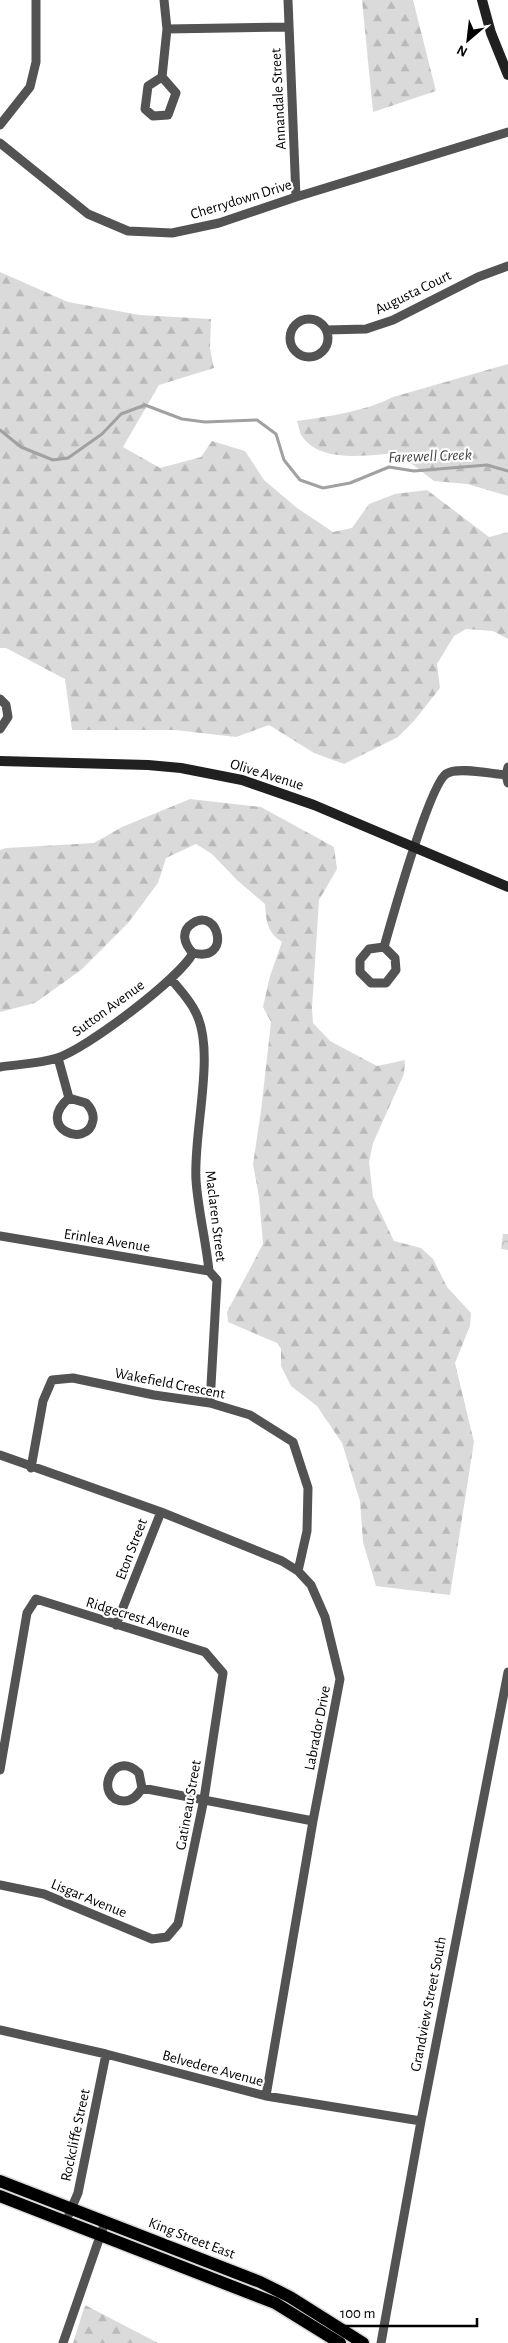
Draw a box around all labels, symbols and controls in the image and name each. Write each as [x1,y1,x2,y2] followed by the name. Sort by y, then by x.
[443,15,493,65] north arrow
[455,42,470,59] text: N
[268,48,289,150] street label: Annandale Street
[189,177,294,222] street label: Cherrydown Drive
[373,267,454,317] street label: Augusta Court
[388,447,472,465] water label: Farewell Creek
[228,756,306,793] street label: Olive Avenue
[69,977,147,1040] street label: Sutton Avenue
[202,1169,229,1263] street label: Maclaren Street
[63,1226,151,1255] street label: Erinlea Avenue
[113,1365,227,1402] street label: Wakefield Crescent
[113,1516,150,1582] street label: Eton Street
[84,1595,192,1640] street label: Ridgecrest Avenue
[302,1684,333,1772] street label: Labrador Drive
[173,1759,204,1851] street label: Gatineau Street
[49,1876,129,1920] street label: Lisgar Avenue
[408,1935,449,2073] street label: Grandview Street South
[161,2048,265,2089] street label: Belvedere Avenue
[58,2087,93,2183] street label: Rockcliffe Street
[146,2215,237,2262] street label: King Street East
[333,2296,477,2328] scale bar
[340,2306,375,2321] text: 100 m

